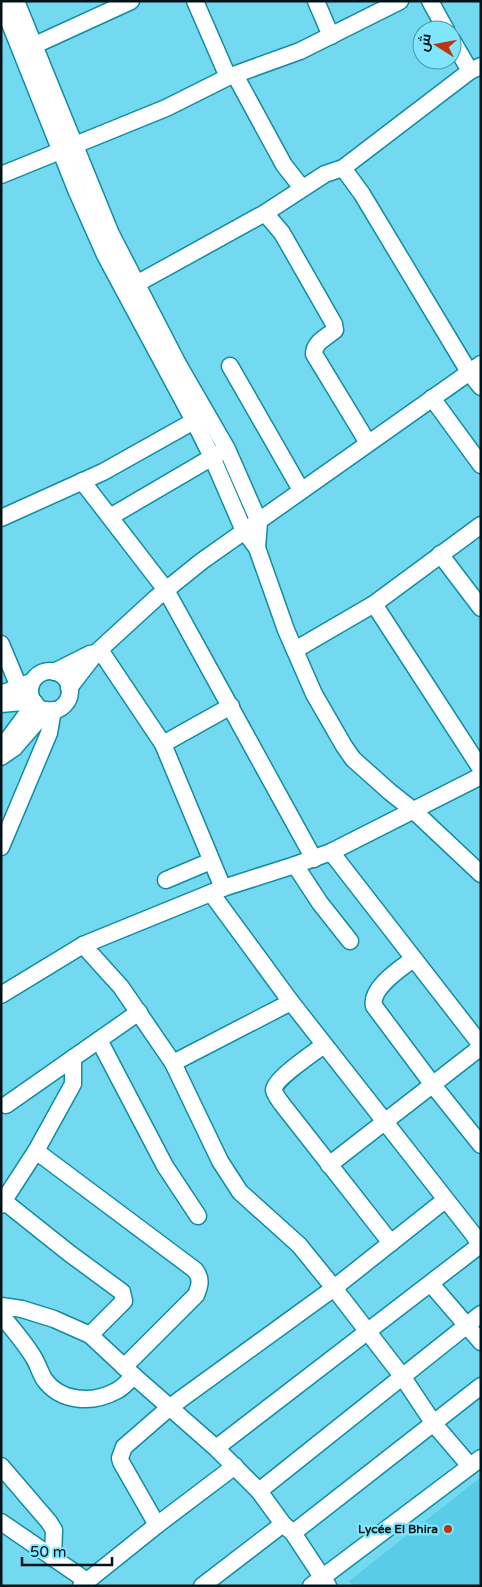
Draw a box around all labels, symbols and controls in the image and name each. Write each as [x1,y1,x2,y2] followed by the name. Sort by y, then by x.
[412,20,462,70] north arrow
[415,32,435,53] text: ش
[358,1522,438,1537] place label: Lycée El Bhira
[442,1523,454,1535] marker: Lycée El Bhira
[22,1534,112,1566] scale bar
[30,1543,67,1561] text: 50 m

